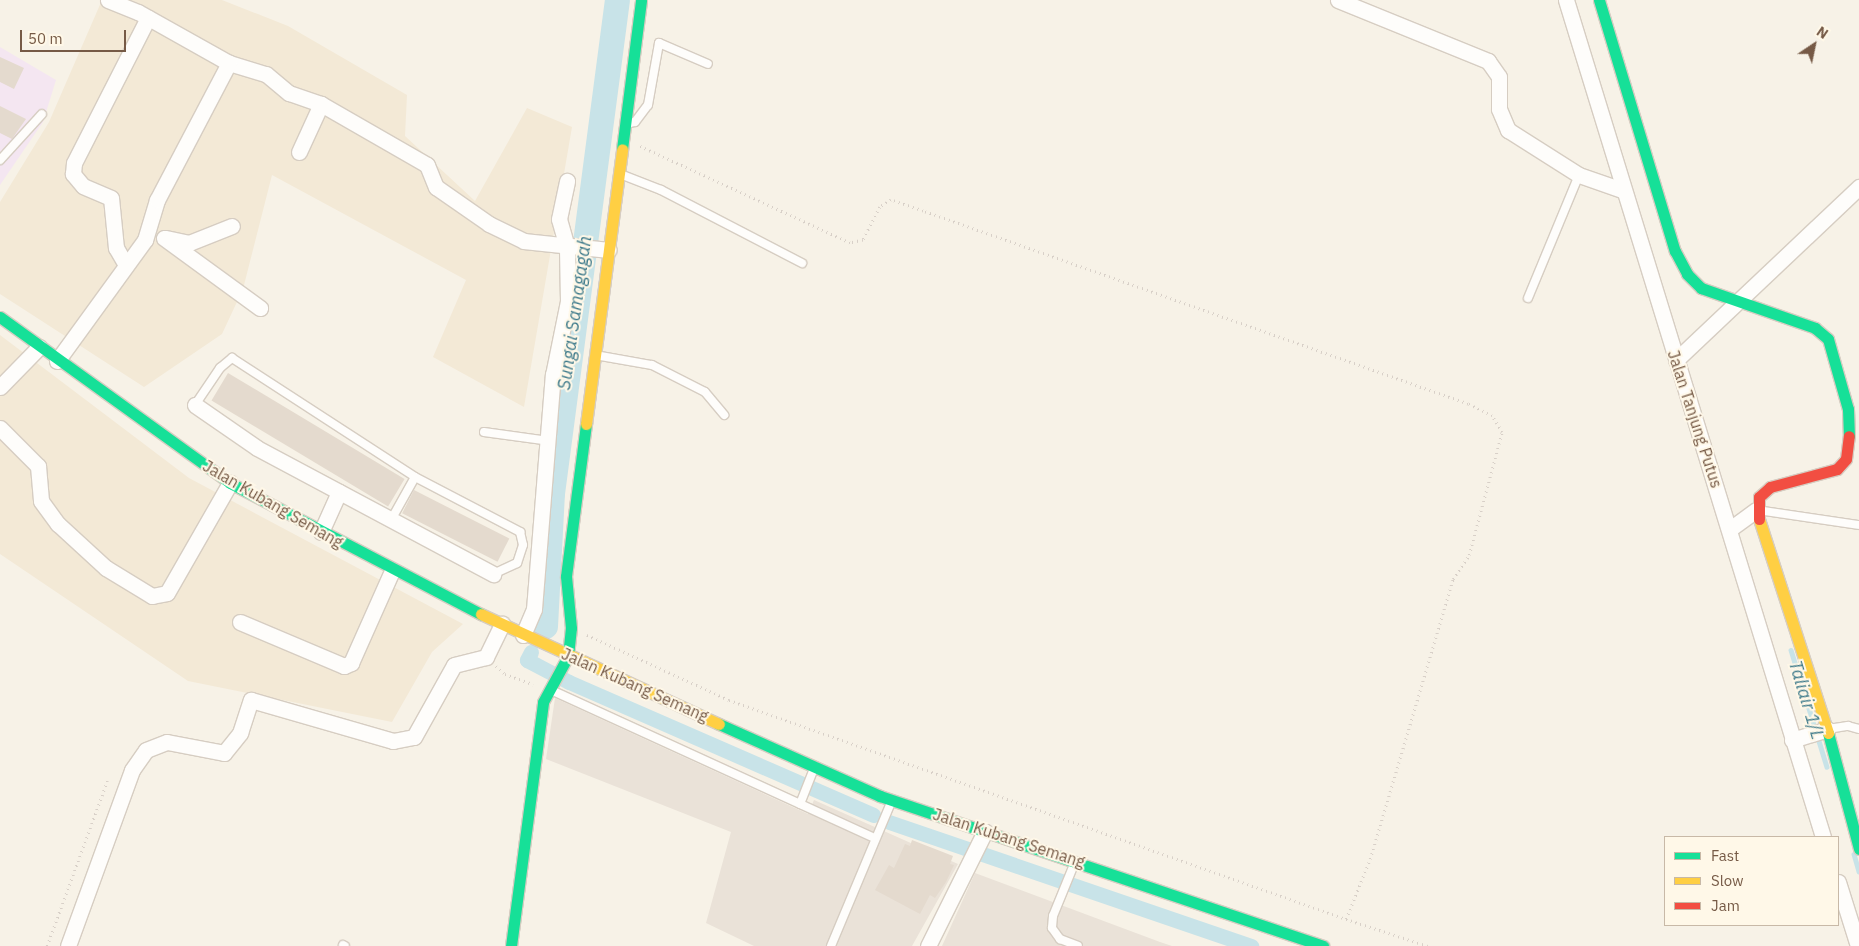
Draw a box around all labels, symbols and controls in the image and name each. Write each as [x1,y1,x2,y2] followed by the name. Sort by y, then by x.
[22,20,129,52] scale bar
[1789,20,1839,70] north arrow
[1813,22,1832,43] text: N
[28,29,63,48] text: 50 m
[553,235,597,391] water label: Sungai Samagagah
[1664,348,1726,490] street label: Jalan Tanjung Putus
[199,456,347,552] street label: Jalan Kubang Semang
[559,644,711,726] street label: Jalan Kubang Semang
[1784,658,1828,742] water label: Taliair 1/L
[931,804,1087,872] street label: Jalan Kubang Semang
[1664,836,1839,926] legend
[1711,846,1739,865] text: Fast
[1711,871,1744,890] text: Slow
[1711,896,1740,915] text: Jam

